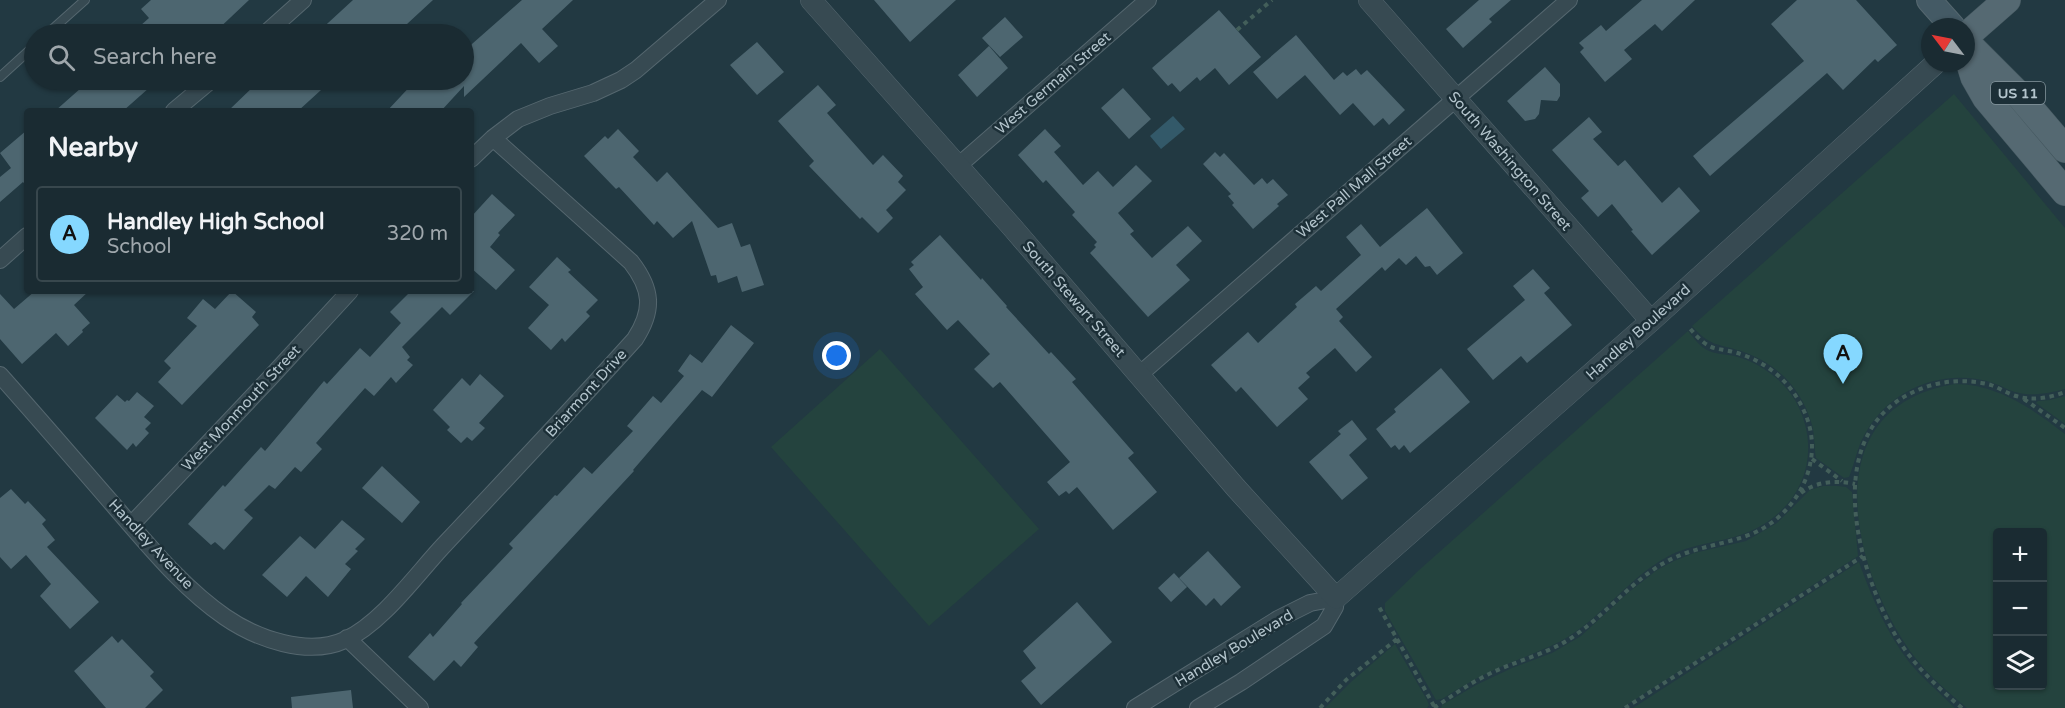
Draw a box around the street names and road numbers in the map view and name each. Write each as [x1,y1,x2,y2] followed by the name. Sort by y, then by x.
[992,28,1115,138] street label: West Germain Street
[1991,82,2045,104] road number: US 11
[1445,88,1576,234] street label: South Washington Street
[1293,132,1415,242] street label: West Pall Mall Street
[1019,237,1129,361] street label: South Stewart Street
[1582,280,1694,384] street label: Handley Boulevard
[178,341,304,475] street label: West Monmouth Street
[542,345,630,441] street label: Briarmont Drive
[105,495,197,593] street label: Handley Avenue
[1172,606,1296,690] street label: Handley Boulevard

